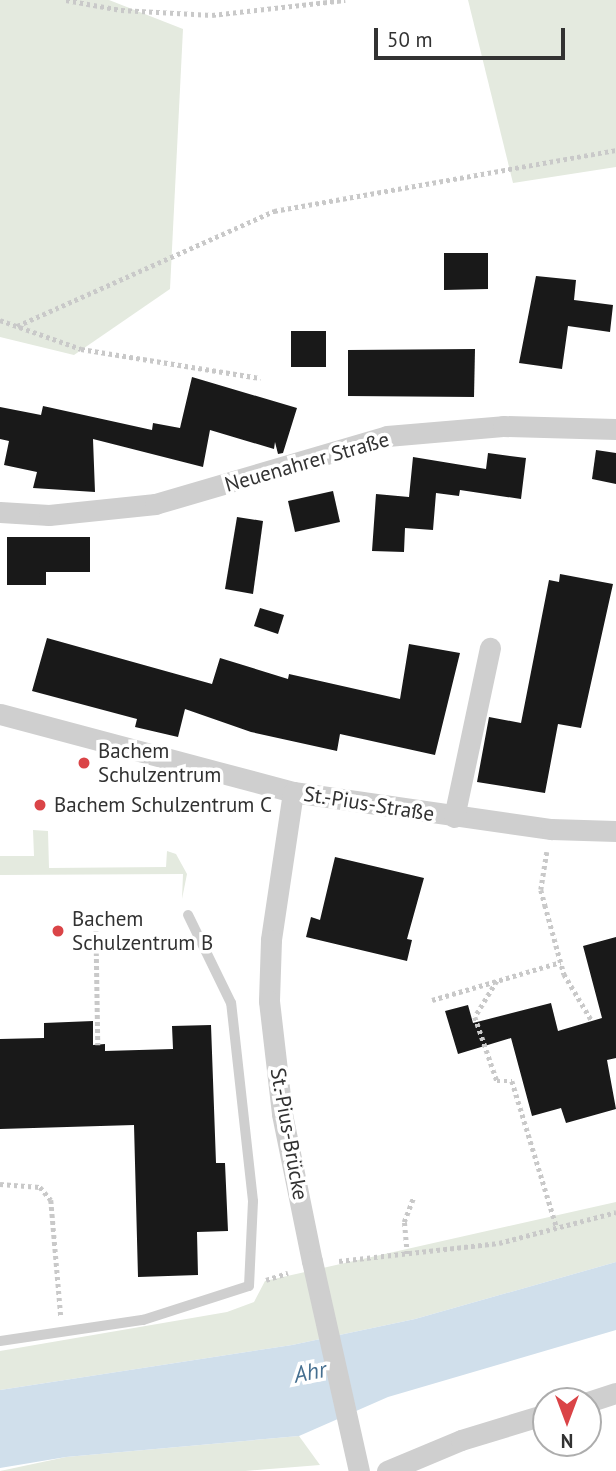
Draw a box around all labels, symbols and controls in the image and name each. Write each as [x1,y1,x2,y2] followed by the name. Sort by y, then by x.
[378,14,569,58] scale bar
[387,26,433,53] text: 50 m
[222,427,392,497] street label: Neuenahrer Straße
[98,738,221,788] place label: Bachem Schulzentrum
[76,755,92,771] marker: Bachem Schulzentrum
[302,781,436,827] street label: St.-Pius-Straße
[54,792,272,818] place label: Bachem Schulzentrum C
[32,797,48,813] marker: Bachem Schulzentrum C
[72,906,213,956] place label: Bachem Schulzentrum B
[50,923,66,939] marker: Bachem Schulzentrum B
[265,1066,313,1202] street label: St.-Pius-Brücke
[291,1355,329,1389] water label: Ahr
[532,1387,602,1457] north arrow
[561,1429,573,1453] text: N

